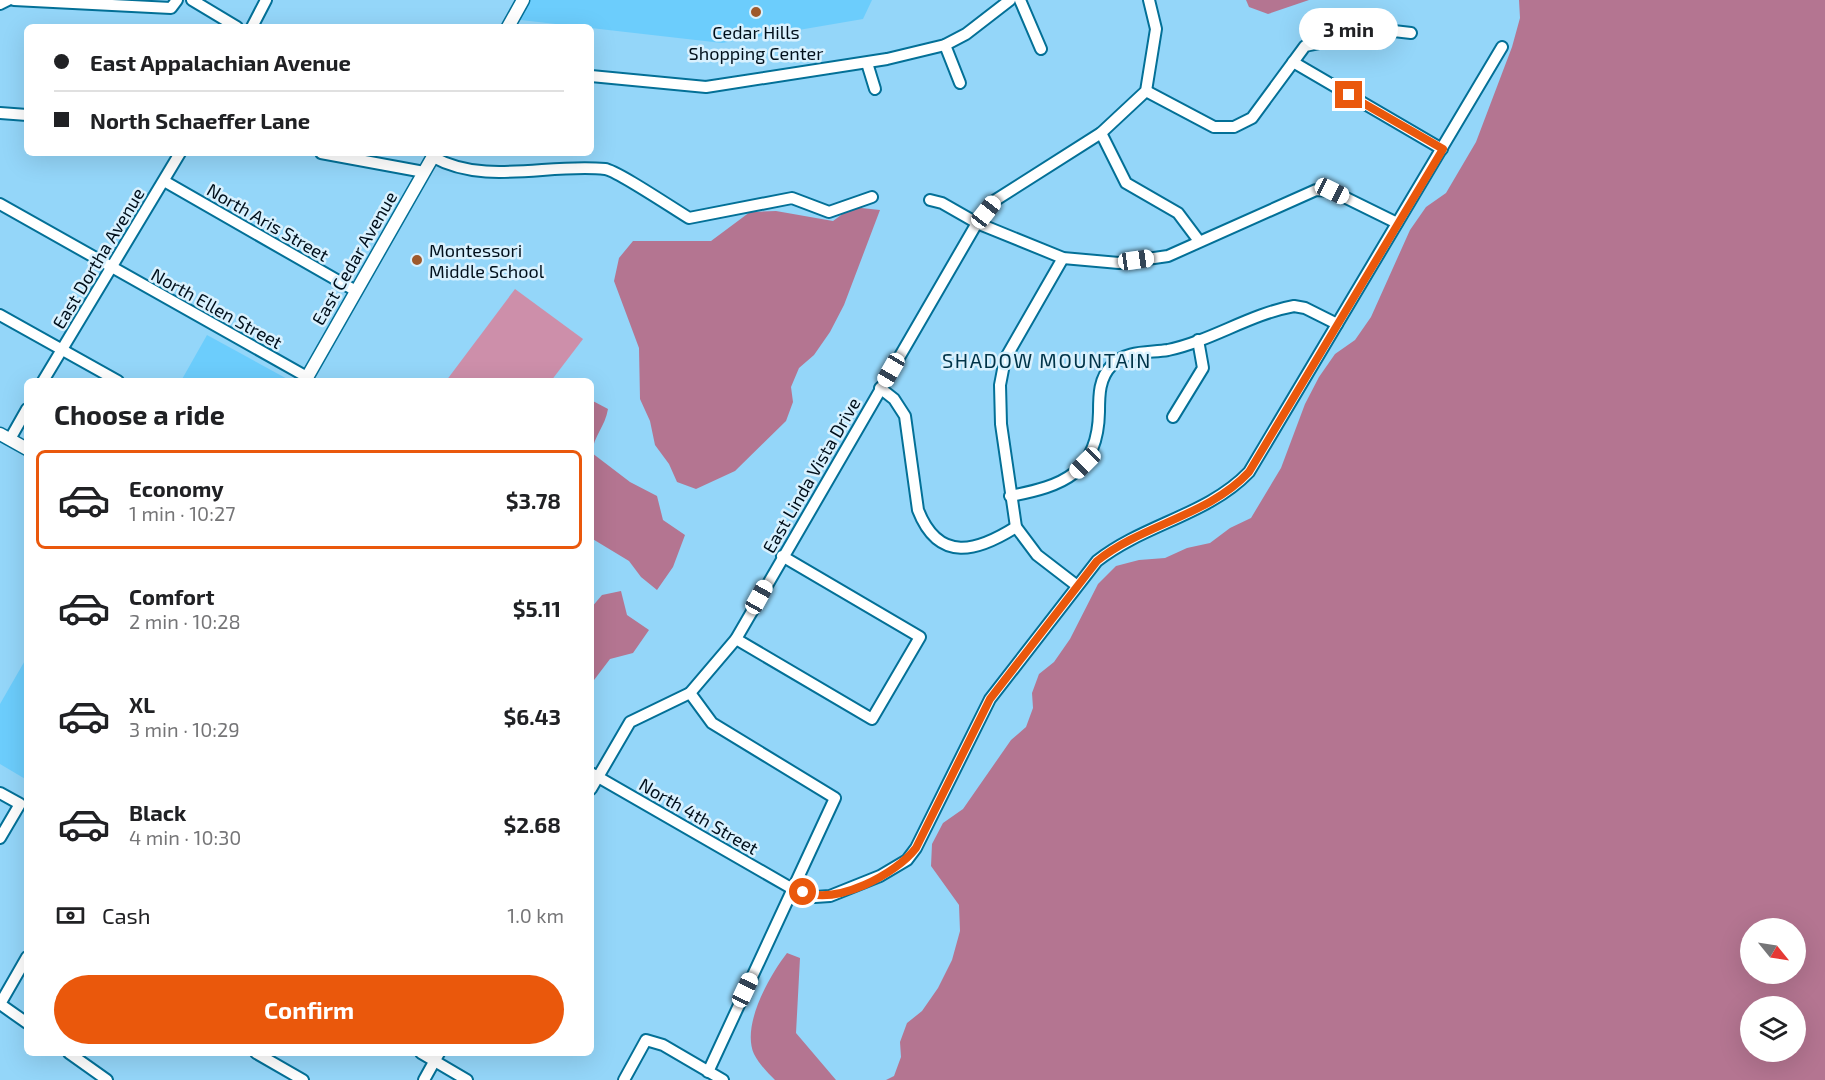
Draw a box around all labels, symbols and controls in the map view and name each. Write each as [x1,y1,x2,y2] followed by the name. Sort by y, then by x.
[749,5,763,19] marker: Cedar Hills Shopping Center
[1300,8,1398,50] callout: 3 min
[1323,17,1374,41] text: 3 min
[689,21,823,64] place label: Cedar Hills Shopping Center
[90,49,351,75] text: East Appalachian Avenue
[1335,81,1362,108] route end
[90,107,310,133] text: North Schaeffer Lane
[1312,175,1352,207] car
[203,178,333,266] street label: North Aris Street
[47,184,149,332] street label: East Dortha Avenue
[307,187,401,329] street label: East Cedar Avenue
[968,192,1004,232] car
[429,239,545,282] place label: Montessori Middle School
[1117,249,1155,271] car
[410,253,424,267] marker: Montessori Middle School
[148,263,286,353] street label: North Ellen Street
[942,348,1152,372] district label: SHADOW MOUNTAIN
[874,350,908,390] car
[757,393,865,557] street label: East Linda Vista Drive
[54,398,225,430] text: Choose a ride
[1066,444,1104,482] car
[57,473,111,527] icon: car
[129,475,224,501] text: Economy
[506,487,561,513] text: $3.78
[129,501,235,525] text: 1 min · 10:27
[742,577,776,617] car
[57,581,111,635] icon: car
[129,583,214,609] text: Comfort
[513,595,561,621] text: $5.11
[129,609,241,633] text: 2 min · 10:28
[57,689,111,743] icon: car
[129,691,155,717] text: XL
[504,703,561,729] text: $6.43
[129,717,240,741] text: 3 min · 10:29
[636,773,763,859] street label: North 4th Street
[57,797,111,851] icon: car
[129,799,186,825] text: Black
[503,811,561,837] text: $2.68
[129,825,241,849] text: 4 min · 10:30
[789,878,816,905] route start
[54,899,87,932] icon: cash
[102,902,151,928] text: Cash
[507,903,564,927] text: 1.0 km
[1740,918,1806,984] north arrow
[1740,918,1806,1062] map controls
[729,970,761,1010] car
[54,975,564,1044] button: Confirm
[1740,996,1806,1062] button: layers

